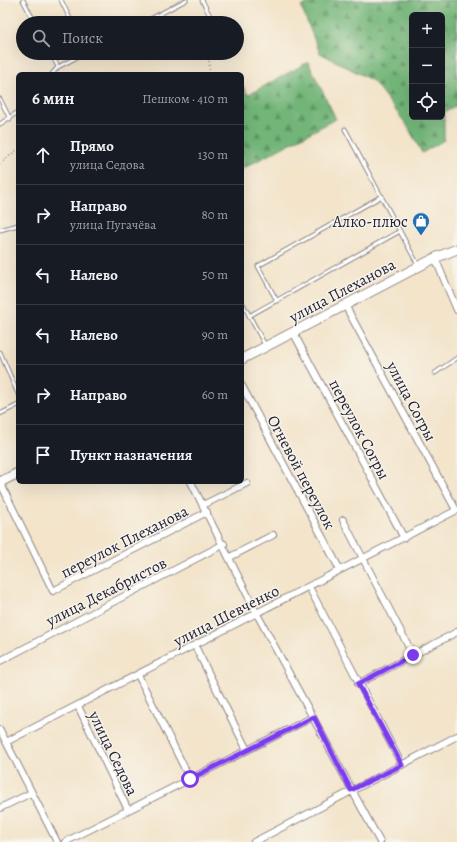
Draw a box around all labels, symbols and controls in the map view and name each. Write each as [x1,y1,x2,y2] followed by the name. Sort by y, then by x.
[409,12,445,120] map controls
[409,12,445,48] button: +
[16,16,244,60] search box
[30,27,52,49] icon: search
[62,28,103,48] text: Поиск
[409,48,445,84] button: −
[409,84,445,120] button: locate
[32,87,74,110] text: 6 мин
[142,90,228,107] text: Пешком · 410 m
[70,136,114,156] text: Прямо
[32,144,54,166] icon: ahead
[198,146,228,163] text: 130 m
[70,156,145,173] text: улица Седова
[70,196,127,216] text: Направо
[32,204,54,226] icon: right
[201,206,228,223] text: 80 m
[332,211,408,233] place label: Алко-плюс
[411,211,431,236] shop icon: Алко-плюс
[70,216,156,233] text: улица Пугачёва
[285,253,400,329] street label: улица Плеханова
[32,264,54,286] icon: left
[70,265,118,285] text: Налево
[202,266,228,283] text: 50 m
[32,324,54,346] icon: left
[70,325,118,345] text: Налево
[202,326,228,343] text: 90 m
[380,357,441,445] street label: улица Согры
[323,376,395,483] street label: переулок Согры
[32,384,54,406] icon: right
[70,385,127,405] text: Направо
[202,386,228,403] text: 60 m
[262,412,340,533] street label: Огневой переулок
[32,444,54,466] icon: arrive
[70,445,192,465] text: Пункт назначения
[57,500,193,584] street label: переулок Плеханова
[41,552,171,632] street label: улица Декабристов
[169,580,283,652] street label: улица Шевченко
[404,646,422,664] route end
[83,706,143,800] street label: улица Седова
[181,770,199,788] route start

